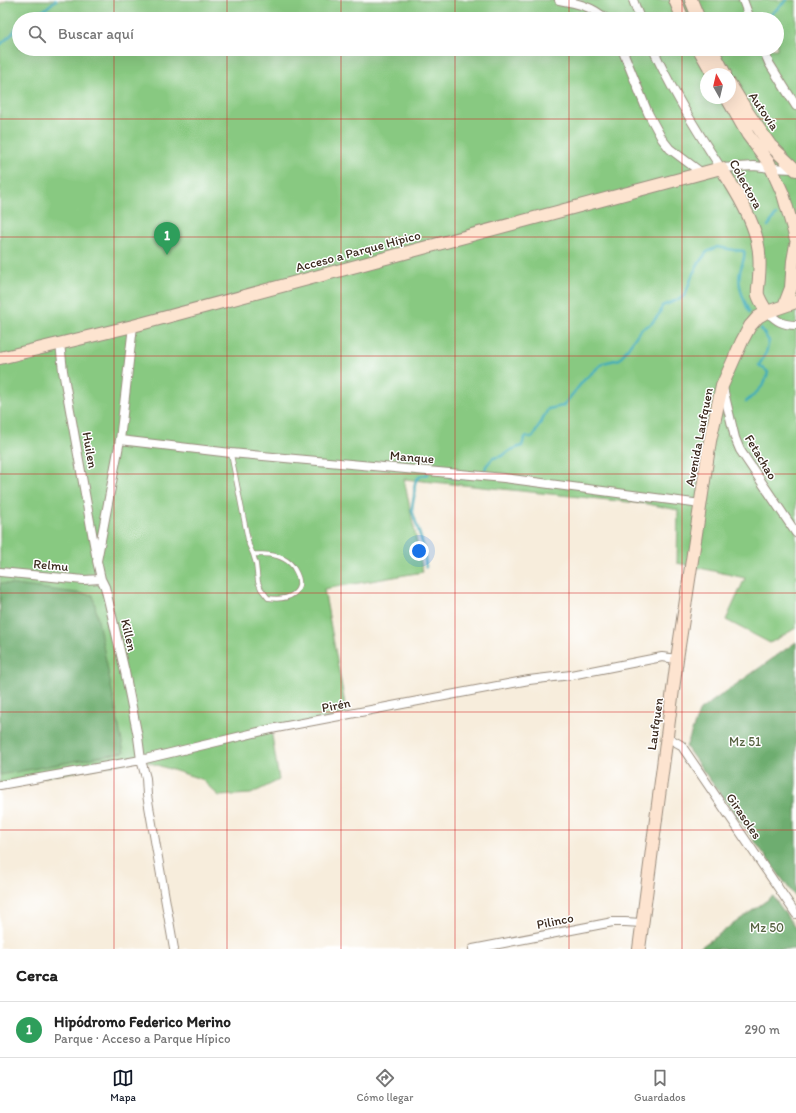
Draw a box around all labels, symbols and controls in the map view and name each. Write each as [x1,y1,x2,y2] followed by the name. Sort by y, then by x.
[12,12,784,56] search box
[26,23,48,45] icon: search
[58,25,134,43] text: Buscar aquí
[700,68,736,104] north arrow
[746,89,782,133] street label: Autovía
[726,157,766,212] street label: Colectora
[154,222,180,255] pin: 1
[294,227,422,275] street label: Acceso a Parque Hípico
[682,386,716,488] street label: Avenida Laufquen
[79,431,101,469] street label: Huilen
[742,432,780,483] street label: Fetachao
[389,448,435,466] street label: Manque
[409,541,429,561] your location
[33,556,69,574] street label: Relmu
[118,617,140,653] street label: Killen
[320,695,352,715] street label: Pirén
[644,696,666,751] street label: Laufquen
[729,734,761,749] park label: Mz 51
[723,790,765,842] street label: Girasoles
[535,910,575,932] street label: Pilinco
[750,920,784,935] park label: Mz 50
[16,965,58,985] text: Cerca
[54,1013,231,1031] text: Hipódromo Federico Merino
[26,1022,32,1037] text: 1
[744,1022,780,1037] text: 290 m
[54,1031,231,1046] text: Parque · Acceso a Parque Hípico
[110,1067,136,1104] tab: Mapa
[357,1067,413,1104] tab: Cómo llegar
[634,1067,686,1104] tab: Guardados

